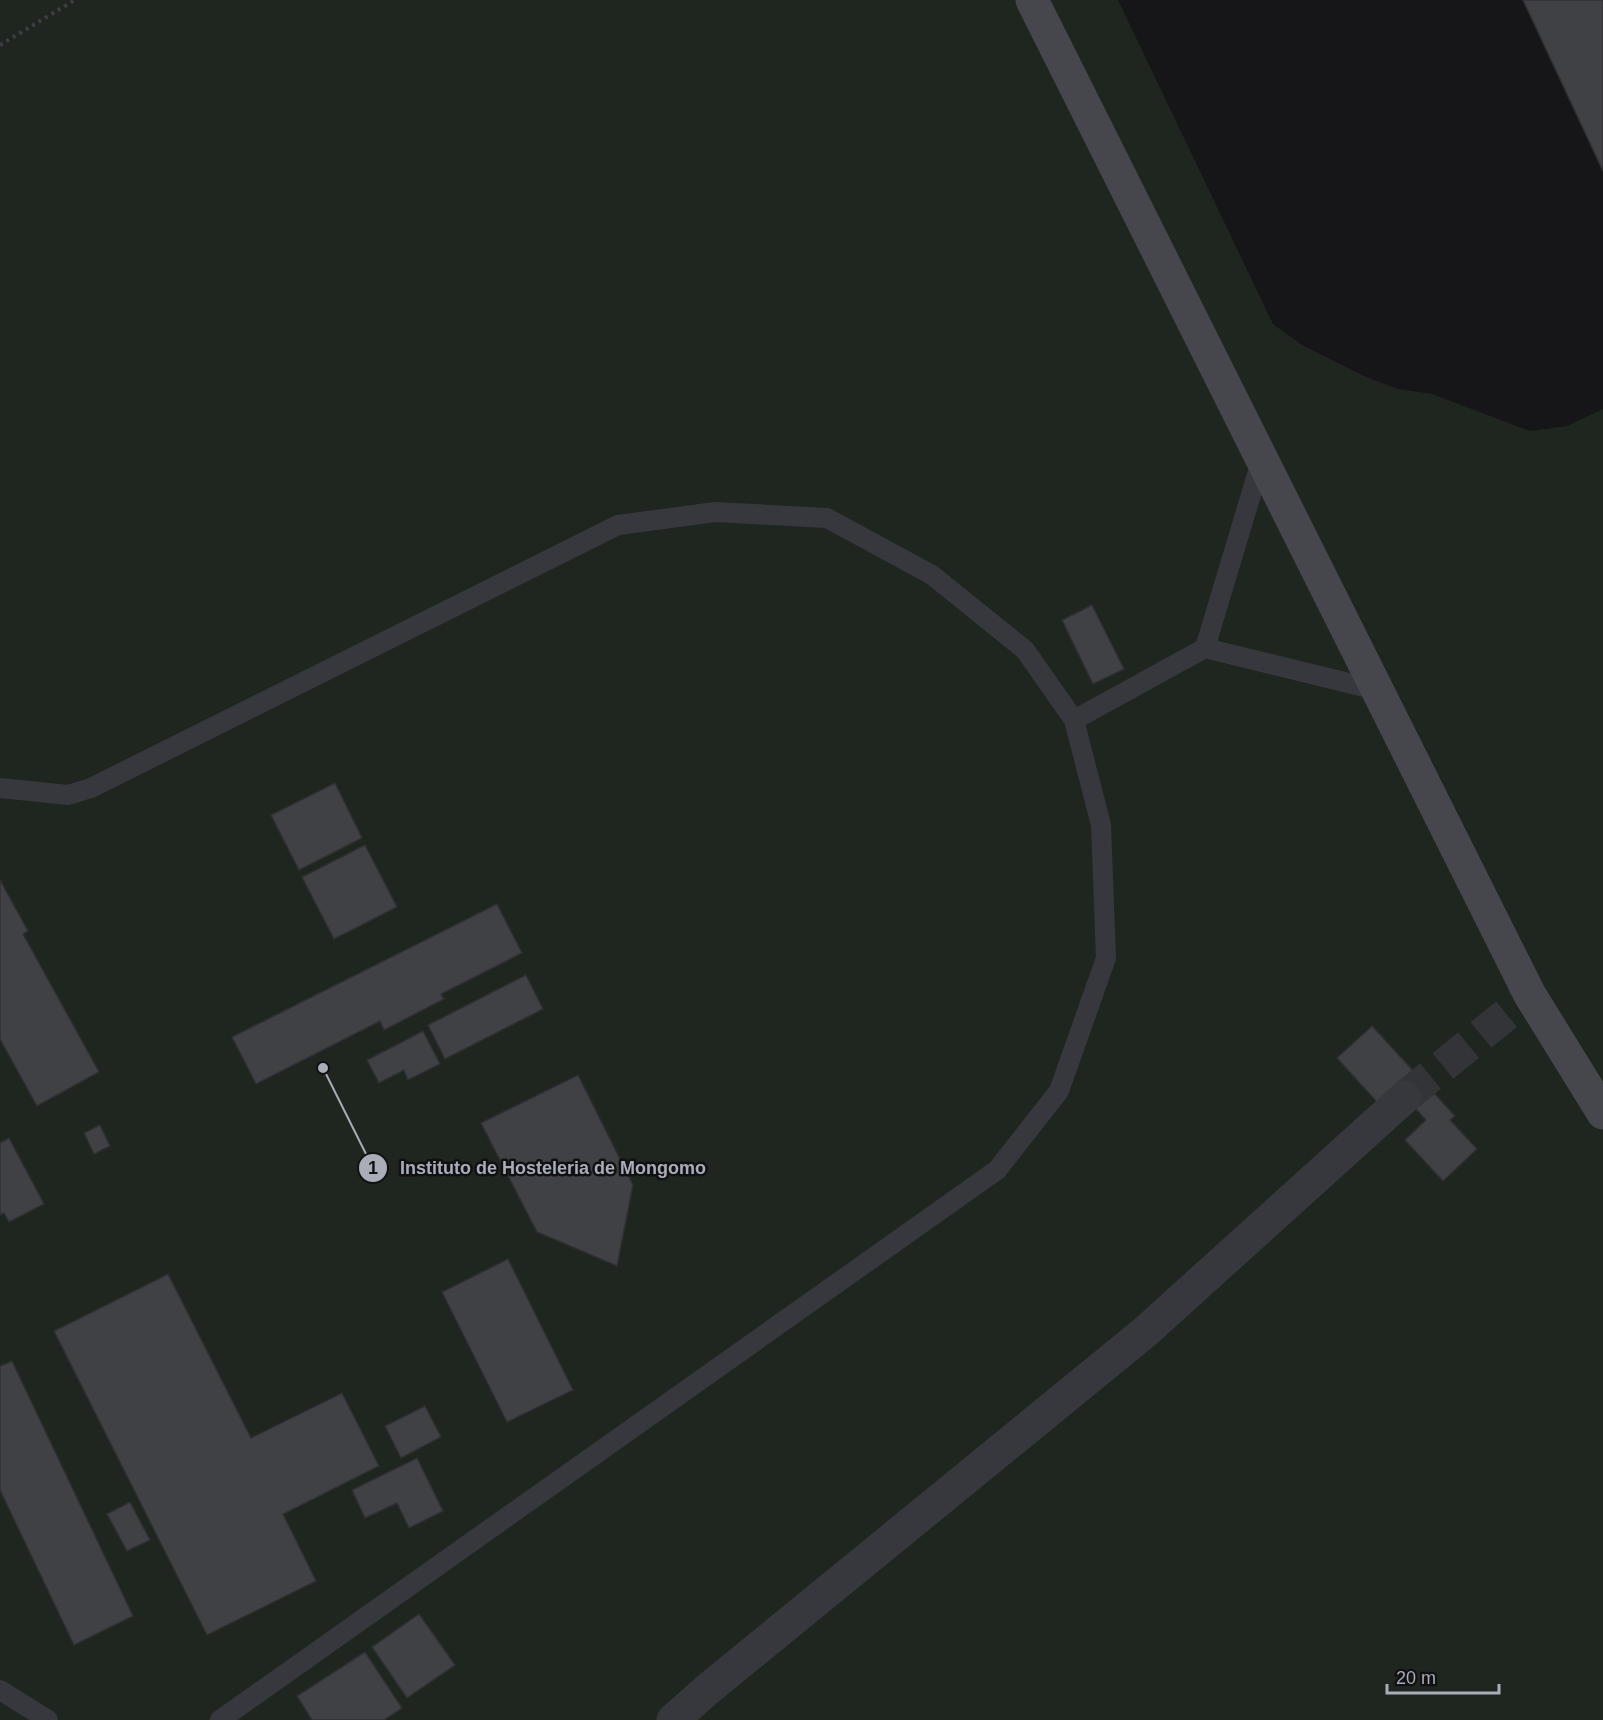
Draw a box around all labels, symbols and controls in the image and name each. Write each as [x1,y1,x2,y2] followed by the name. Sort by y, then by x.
[358,1150,718,1186] callout: Instituto de Hosteleria de Mongomo
[368,1158,378,1178] text: 1
[400,1158,706,1178] text: Instituto de Hosteleria de Mongomo
[1387,1657,1500,1695] scale bar
[1396,1668,1436,1688] text: 20 m

